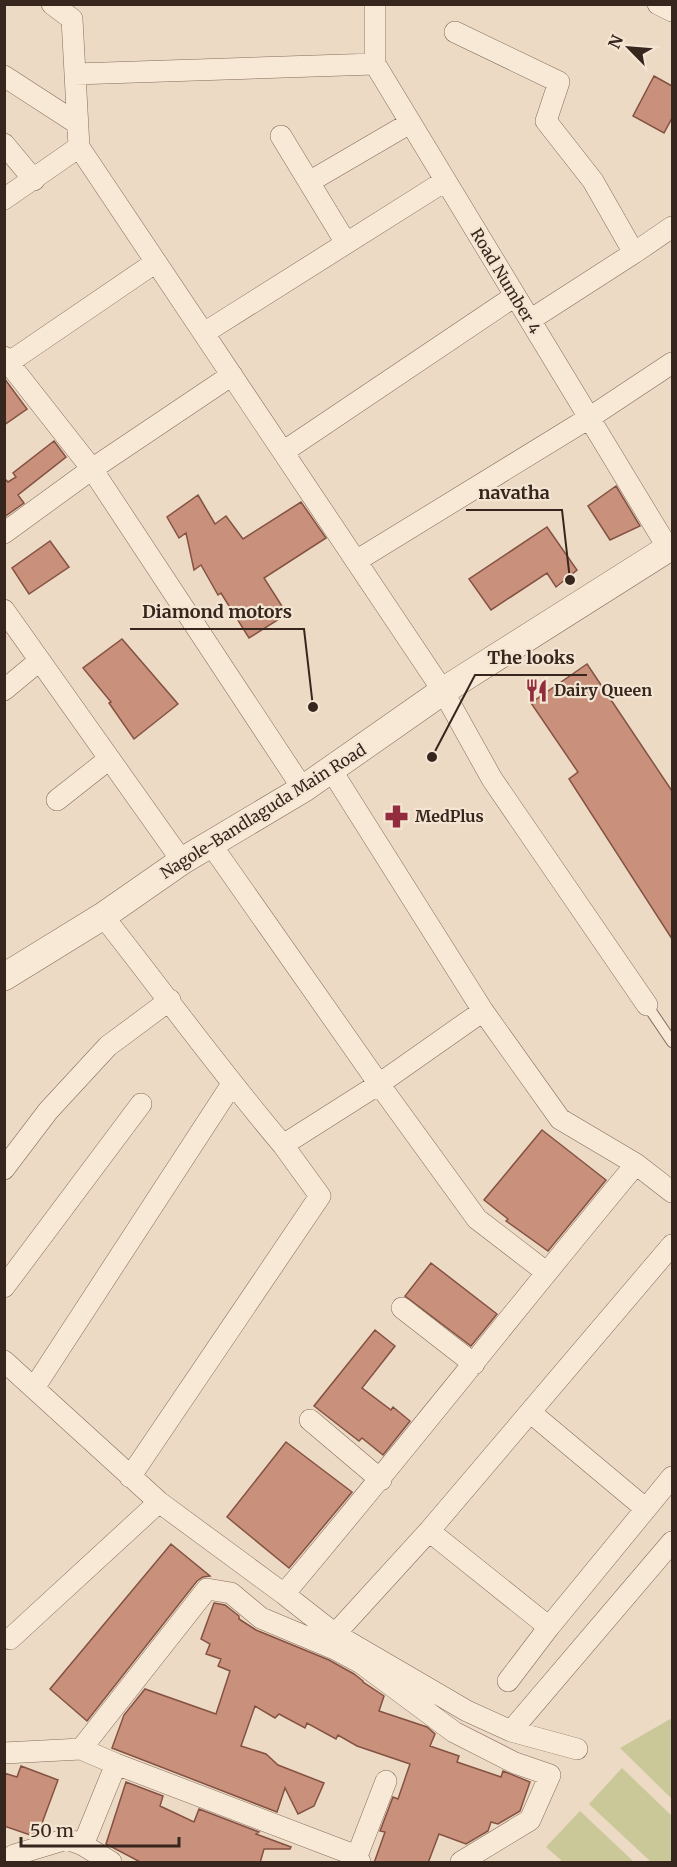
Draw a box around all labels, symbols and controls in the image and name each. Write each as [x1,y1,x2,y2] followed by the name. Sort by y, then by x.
[599,18,659,78] north arrow
[604,31,627,52] text: N
[467,225,545,338] street label: Road Number 4
[466,474,562,510] callout: navatha
[478,481,550,504] text: navatha
[130,593,304,629] callout: Diamond motors
[142,600,292,623] text: Diamond motors
[475,639,587,675] callout: The looks
[487,646,575,669] text: The looks
[523,677,549,703] restaurant icon: Dairy Queen
[554,680,652,700] place label: Dairy Queen
[157,739,370,883] street label: Nagole-Bandlaguda Main Road
[384,803,410,829] pharmacy icon: MedPlus
[415,806,484,826] place label: MedPlus
[21,1810,178,1848] scale bar
[30,1819,74,1842] text: 50 m

